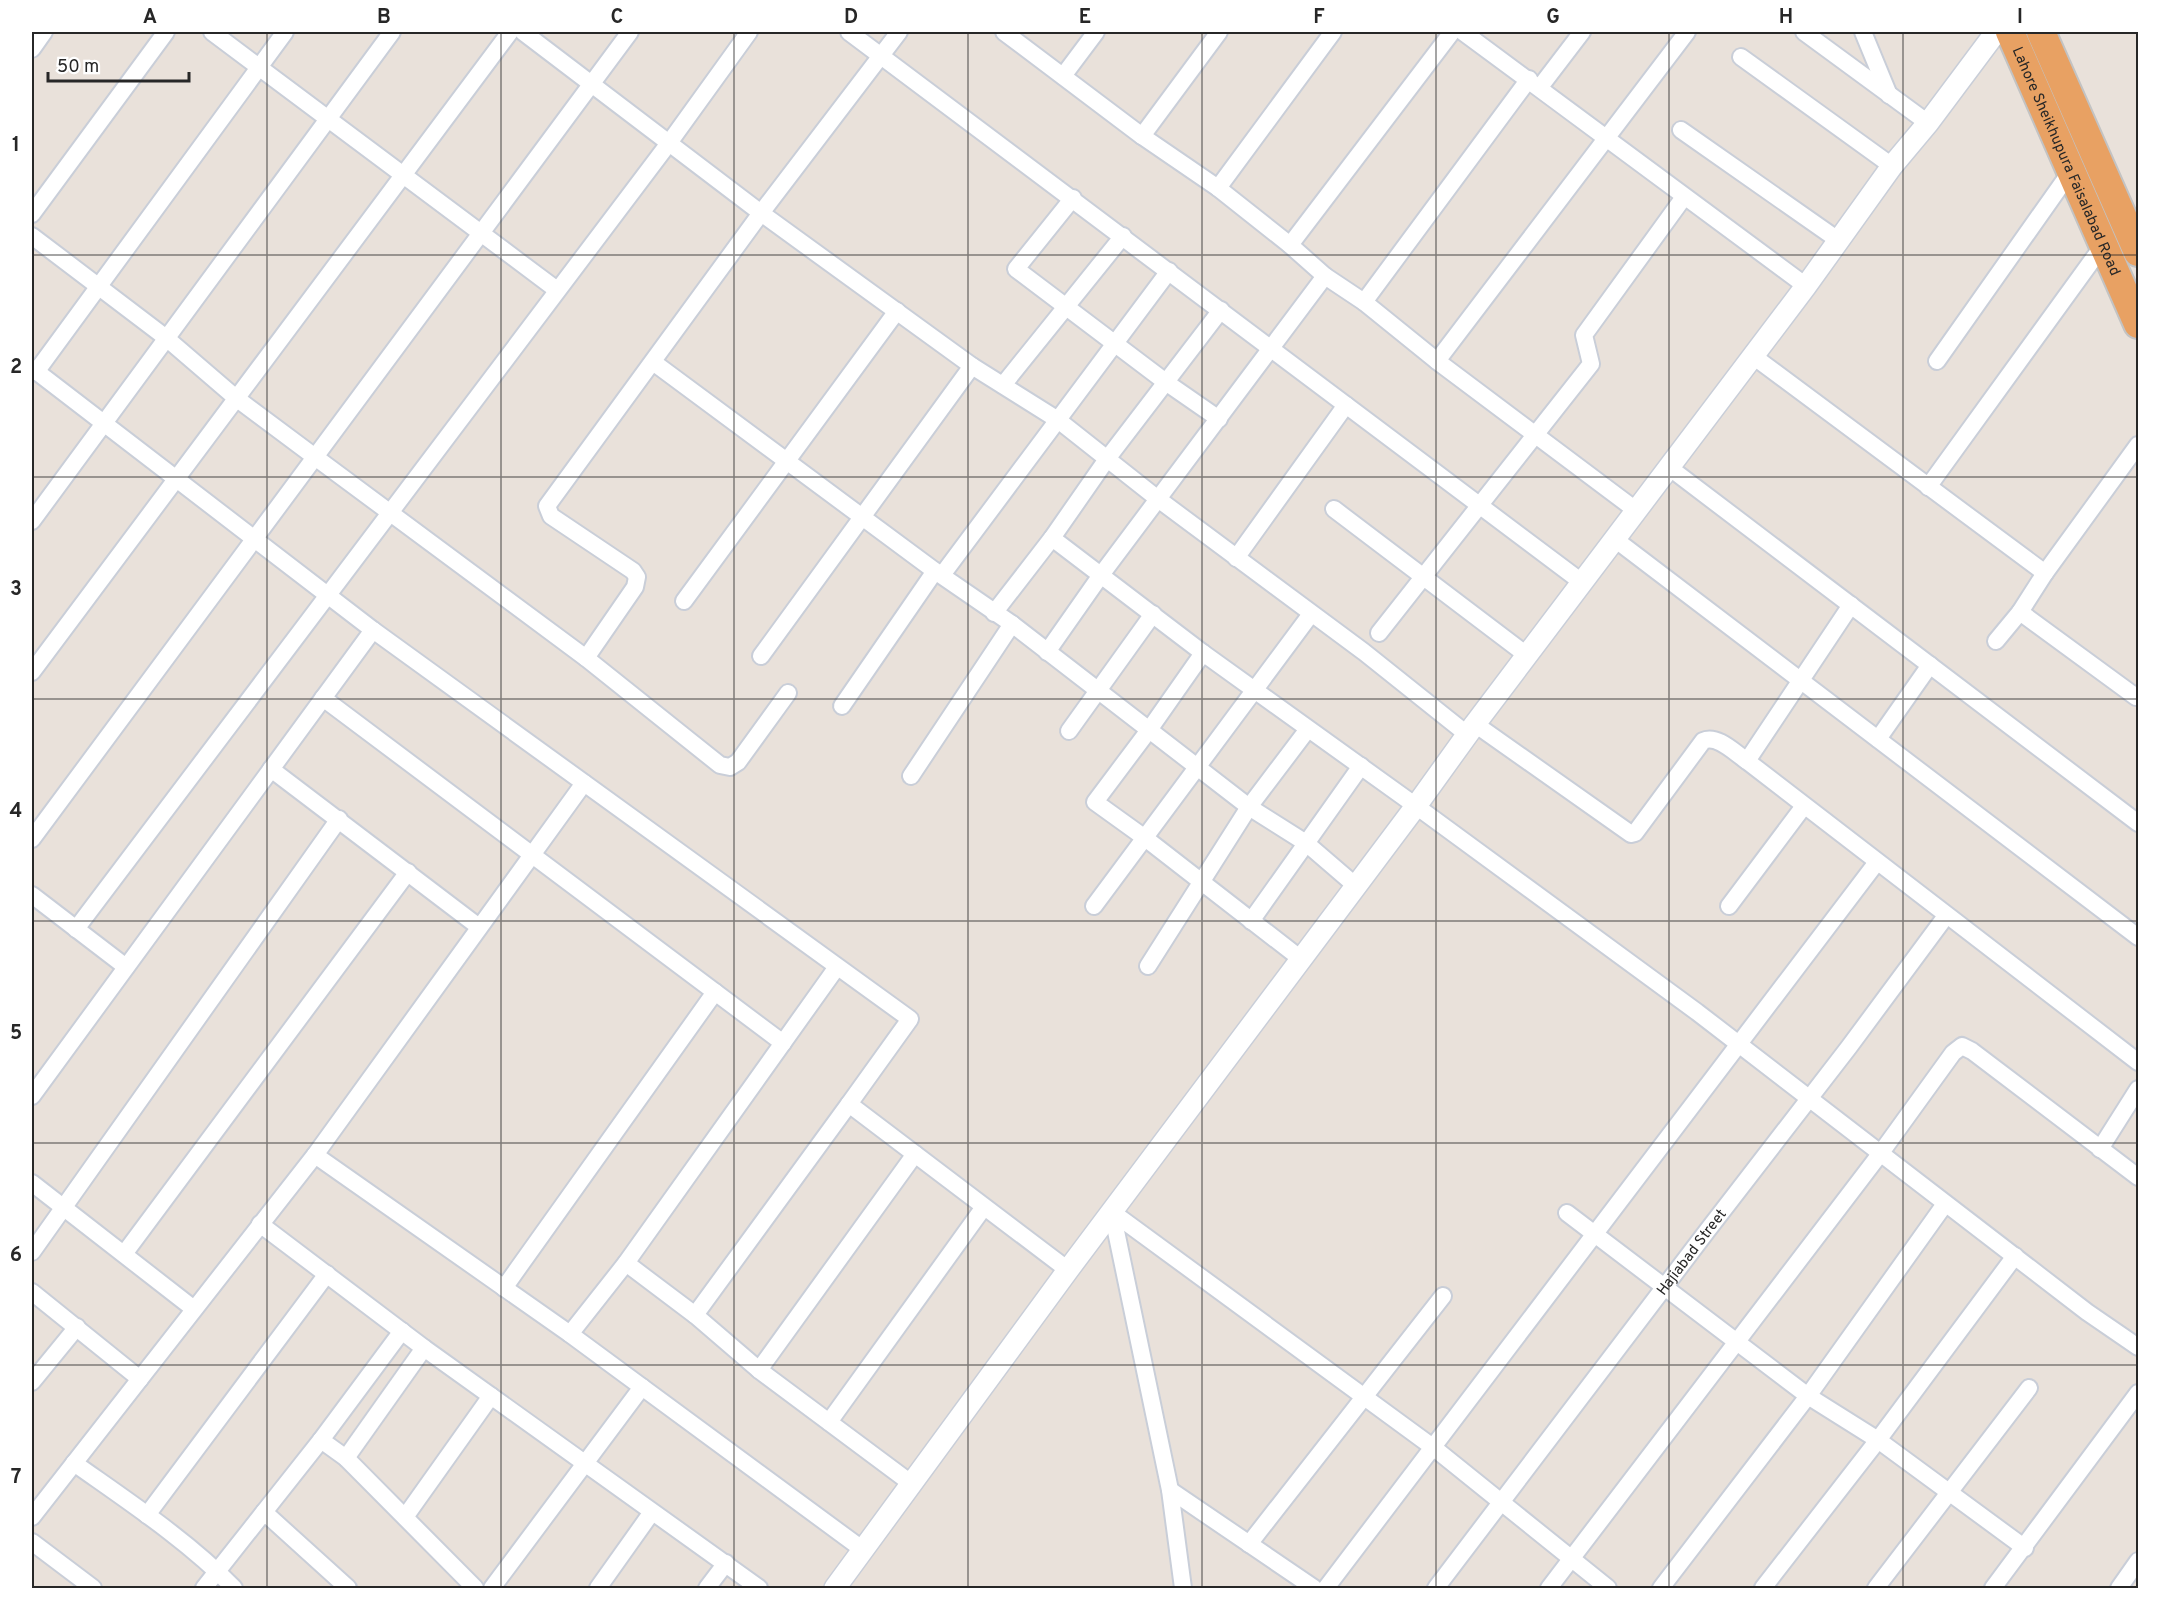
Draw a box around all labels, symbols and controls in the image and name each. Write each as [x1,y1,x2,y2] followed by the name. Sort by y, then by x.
[143,5,157,31] text: A
[377,5,391,31] text: B
[611,5,623,31] text: C
[844,5,858,31] text: D
[1079,5,1091,31] text: E
[1313,5,1325,31] text: F
[1546,5,1560,31] text: G
[1779,5,1793,31] text: H
[2017,5,2023,31] text: I
[2007,44,2124,279] street label: Lahore Sheikhupura Faisalabad Road
[48,45,189,83] scale bar
[57,56,99,79] text: 50 m
[12,133,20,159] text: 1
[10,355,22,381] text: 2
[10,577,22,603] text: 3
[10,799,22,825] text: 4
[10,1021,22,1047] text: 5
[1653,1206,1731,1300] street label: Hajiabad Street
[10,1243,22,1269] text: 6
[11,1465,21,1491] text: 7

